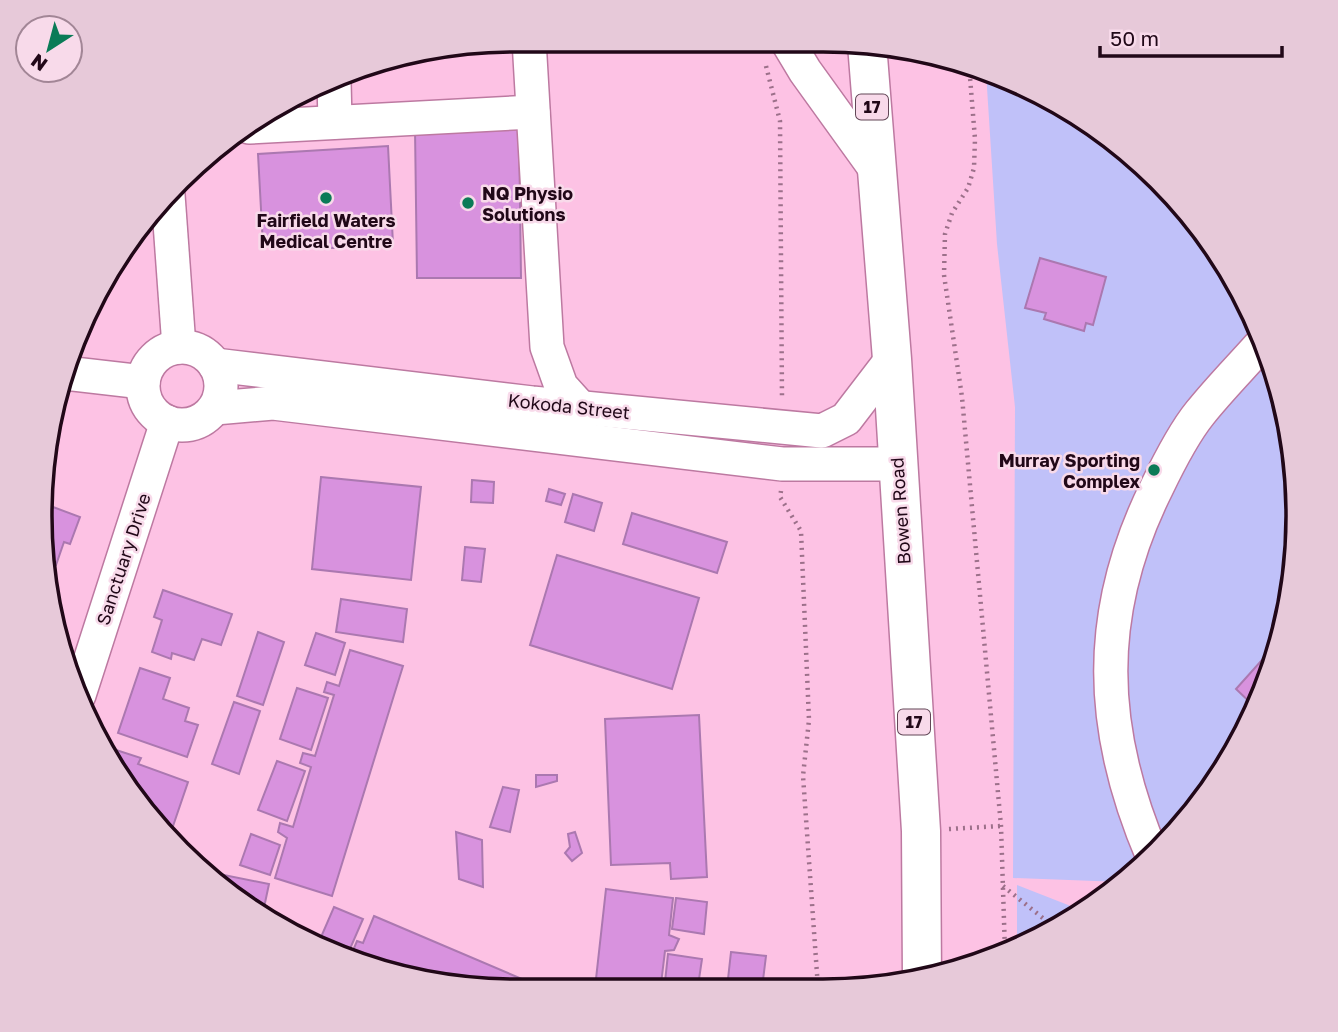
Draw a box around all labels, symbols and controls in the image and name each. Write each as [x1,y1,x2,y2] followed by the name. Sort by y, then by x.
[14,14,84,84] north arrow
[1100,14,1282,58] scale bar
[1110,25,1159,51] text: 50 m
[26,50,51,77] text: N
[856,94,888,120] road number: 17
[482,182,573,225] place label: NQ Physio Solutions
[318,190,334,206] marker: Fairfield Waters Medical Centre
[460,195,476,211] marker: NQ Physio Solutions
[256,209,396,252] place label: Fairfield Waters Medical Centre
[507,389,631,423] street label: Kokoda Street
[999,449,1141,492] place label: Murray Sporting Complex
[885,457,915,565] street label: Bowen Road
[1146,462,1162,478] marker: Murray Sporting Complex
[91,490,155,628] street label: Sanctuary Drive
[898,709,930,734] road number: 17

